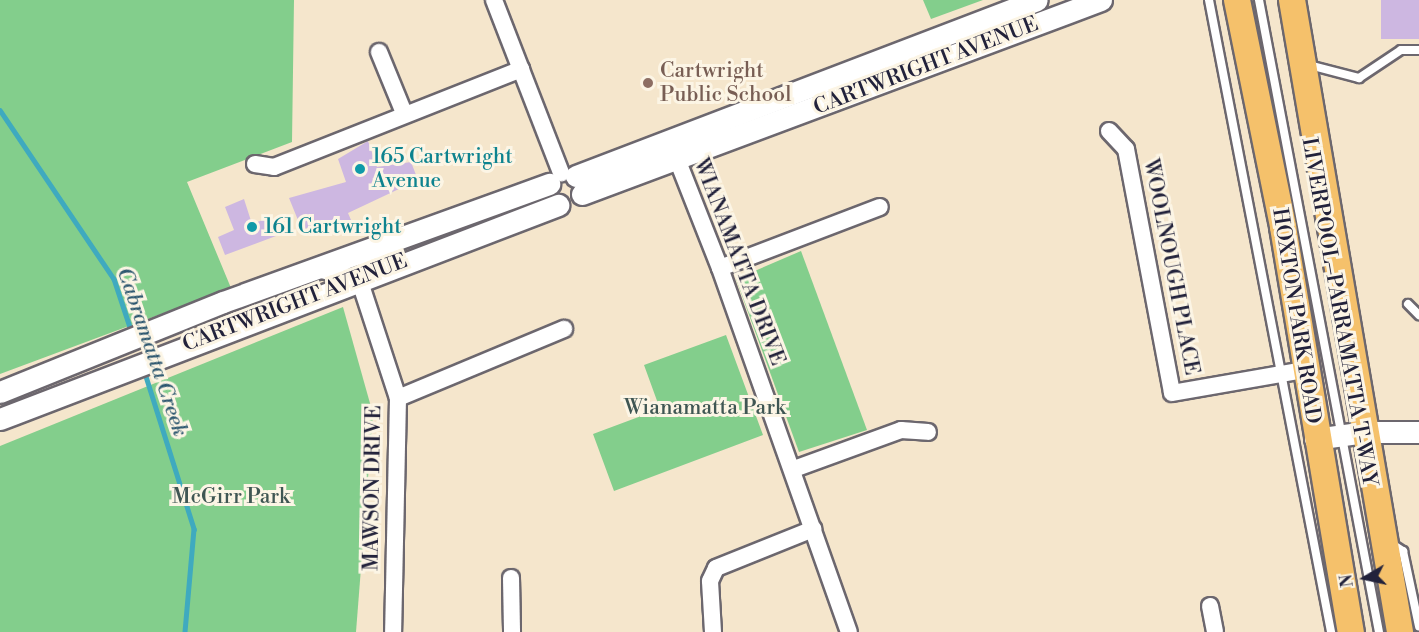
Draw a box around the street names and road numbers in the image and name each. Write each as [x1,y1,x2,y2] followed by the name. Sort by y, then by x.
[810,11,1042,121] street label: CARTWRIGHT AVENUE
[1296,136,1382,488] street label: LIVERPOOL–PARRAMATTA T-WAY
[688,155,790,369] street label: WIANAMATTA DRIVE
[1138,157,1204,377] street label: WOOLNOUGH PLACE
[1266,206,1326,426] street label: HOXTON PARK ROAD
[179,248,411,358] street label: CARTWRIGHT AVENUE
[359,405,387,571] street label: MAWSON DRIVE

